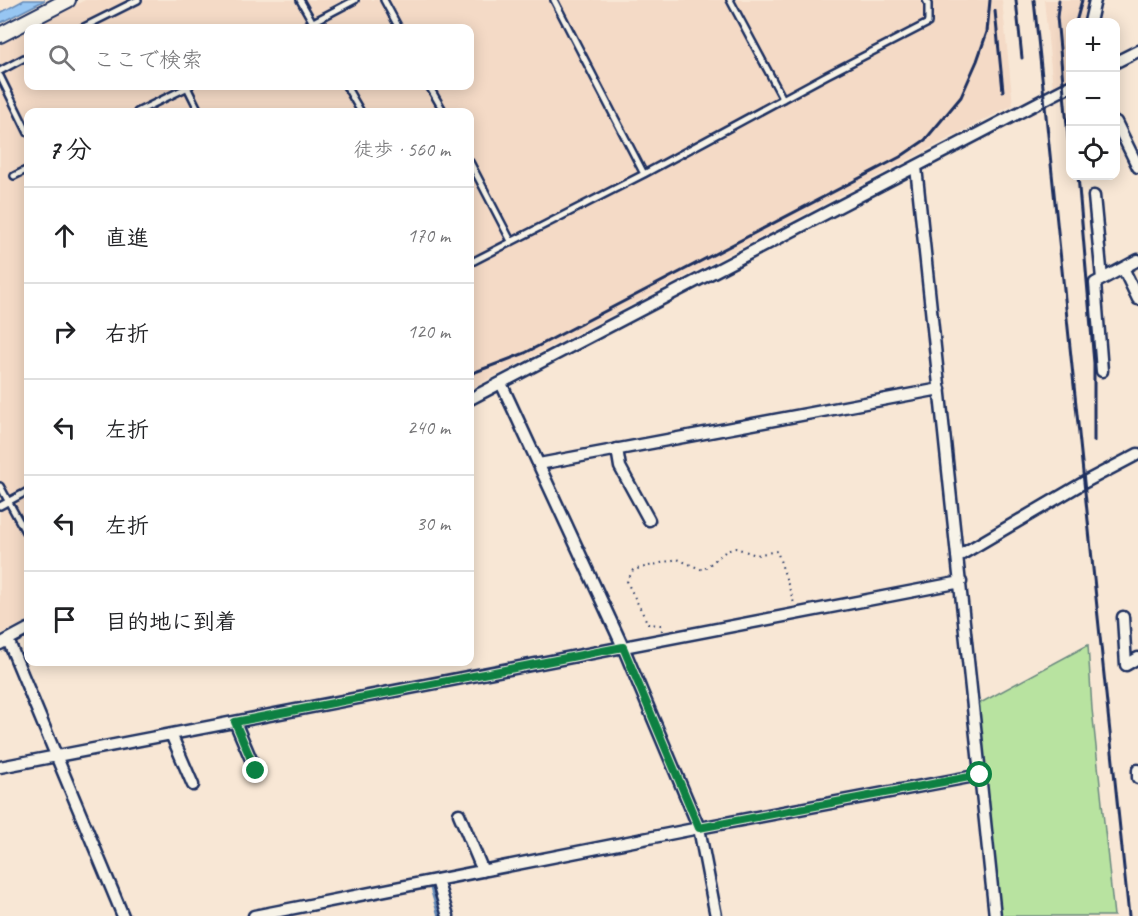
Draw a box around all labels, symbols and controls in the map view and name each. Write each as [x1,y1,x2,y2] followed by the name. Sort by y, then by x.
[1066,18,1120,180] map controls
[1066,18,1120,72] button: +
[24,24,474,90] search box
[45,41,78,74] icon: search
[93,46,203,74] text: ここで検索
[1066,72,1120,126] button: −
[1066,126,1120,180] button: locate
[48,133,92,166] text: 7 分
[354,137,450,162] text: 徒歩 · 560 m
[48,219,81,252] icon: ahead
[407,223,450,248] text: 170 m
[105,224,149,252] text: 直進
[48,315,81,348] icon: right
[407,319,450,344] text: 120 m
[105,320,149,348] text: 右折
[48,411,81,444] icon: left
[407,415,450,440] text: 240 m
[105,416,149,444] text: 左折
[48,507,81,540] icon: left
[416,511,450,536] text: 30 m
[105,512,149,540] text: 左折
[48,603,81,636] icon: arrive
[105,608,237,636] text: 目的地に到着
[242,757,268,783] route end
[966,761,992,787] route start

